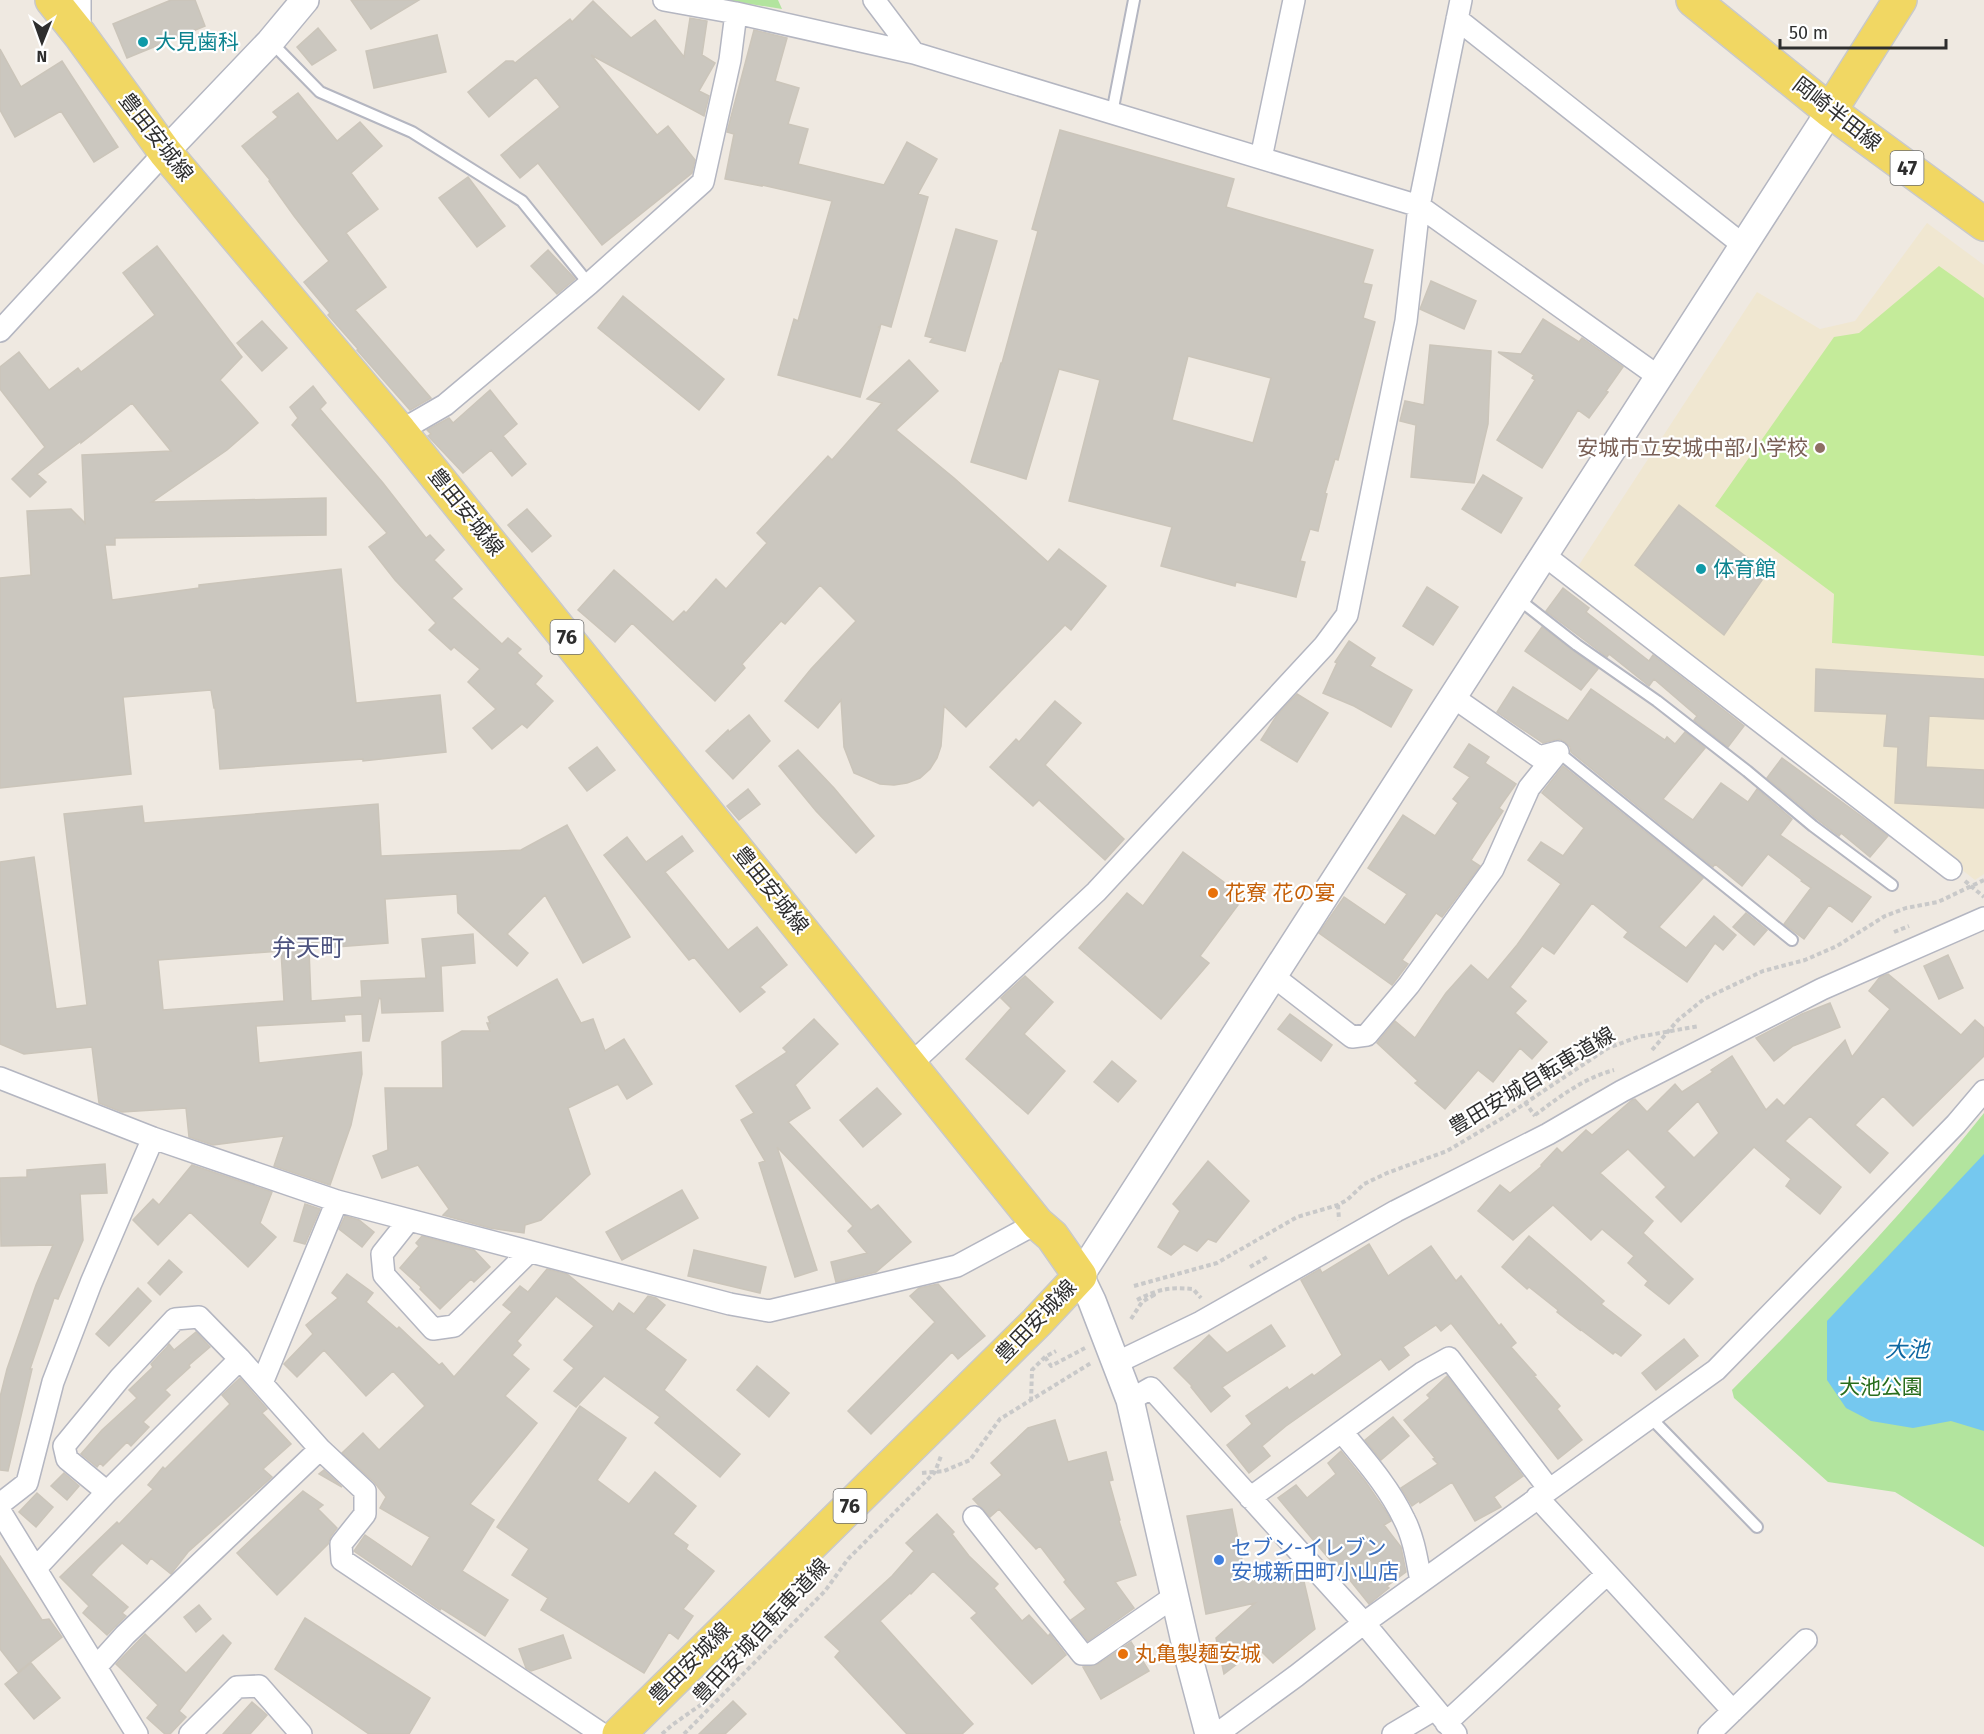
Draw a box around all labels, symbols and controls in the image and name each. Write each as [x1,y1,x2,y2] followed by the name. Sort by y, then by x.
[12,12,72,72] north arrow
[1780,12,1946,50] scale bar
[1789,22,1828,44] text: 50 m
[155,29,239,55] place label: 大見歯科
[136,35,150,49] marker: 大見歯科
[36,47,47,66] text: N
[1788,71,1886,157] street label: 岡崎半田線
[113,88,199,186] street label: 豊田安城線
[1890,151,1924,185] road number: 47
[1577,435,1808,461] place label: 安城市立安城中部小学校
[1813,441,1827,455] marker: 安城市立安城中部小学校
[423,463,509,561] street label: 豊田安城線
[1713,556,1776,582] place label: 体育館
[1694,562,1708,576] marker: 体育館
[550,620,584,654] road number: 76
[728,841,814,939] street label: 豊田安城線
[1225,880,1336,906] place label: 花寮 花の宴
[1206,886,1220,900] marker: 花寮 花の宴
[272,934,344,962] district label: 弁天町
[1444,1021,1620,1141] street label: 豊田安城自転車道線
[990,1274,1082,1368] street label: 豊田安城線
[1885,1336,1931,1363] water label: 大池
[1839,1374,1923,1400] park label: 大池公園
[834,1489,866,1523] road number: 76
[1231,1535,1399,1585] place label: セブン-イレブン 安城新田町小山店
[687,1553,835,1709] street label: 豊田安城自転車道線
[1212,1553,1226,1567] marker: セブン-イレブン 安城新田町小山店
[644,1617,736,1709] street label: 豊田安城線
[1135,1641,1261,1667] place label: 丸亀製麺安城
[1116,1647,1130,1661] marker: 丸亀製麺安城

